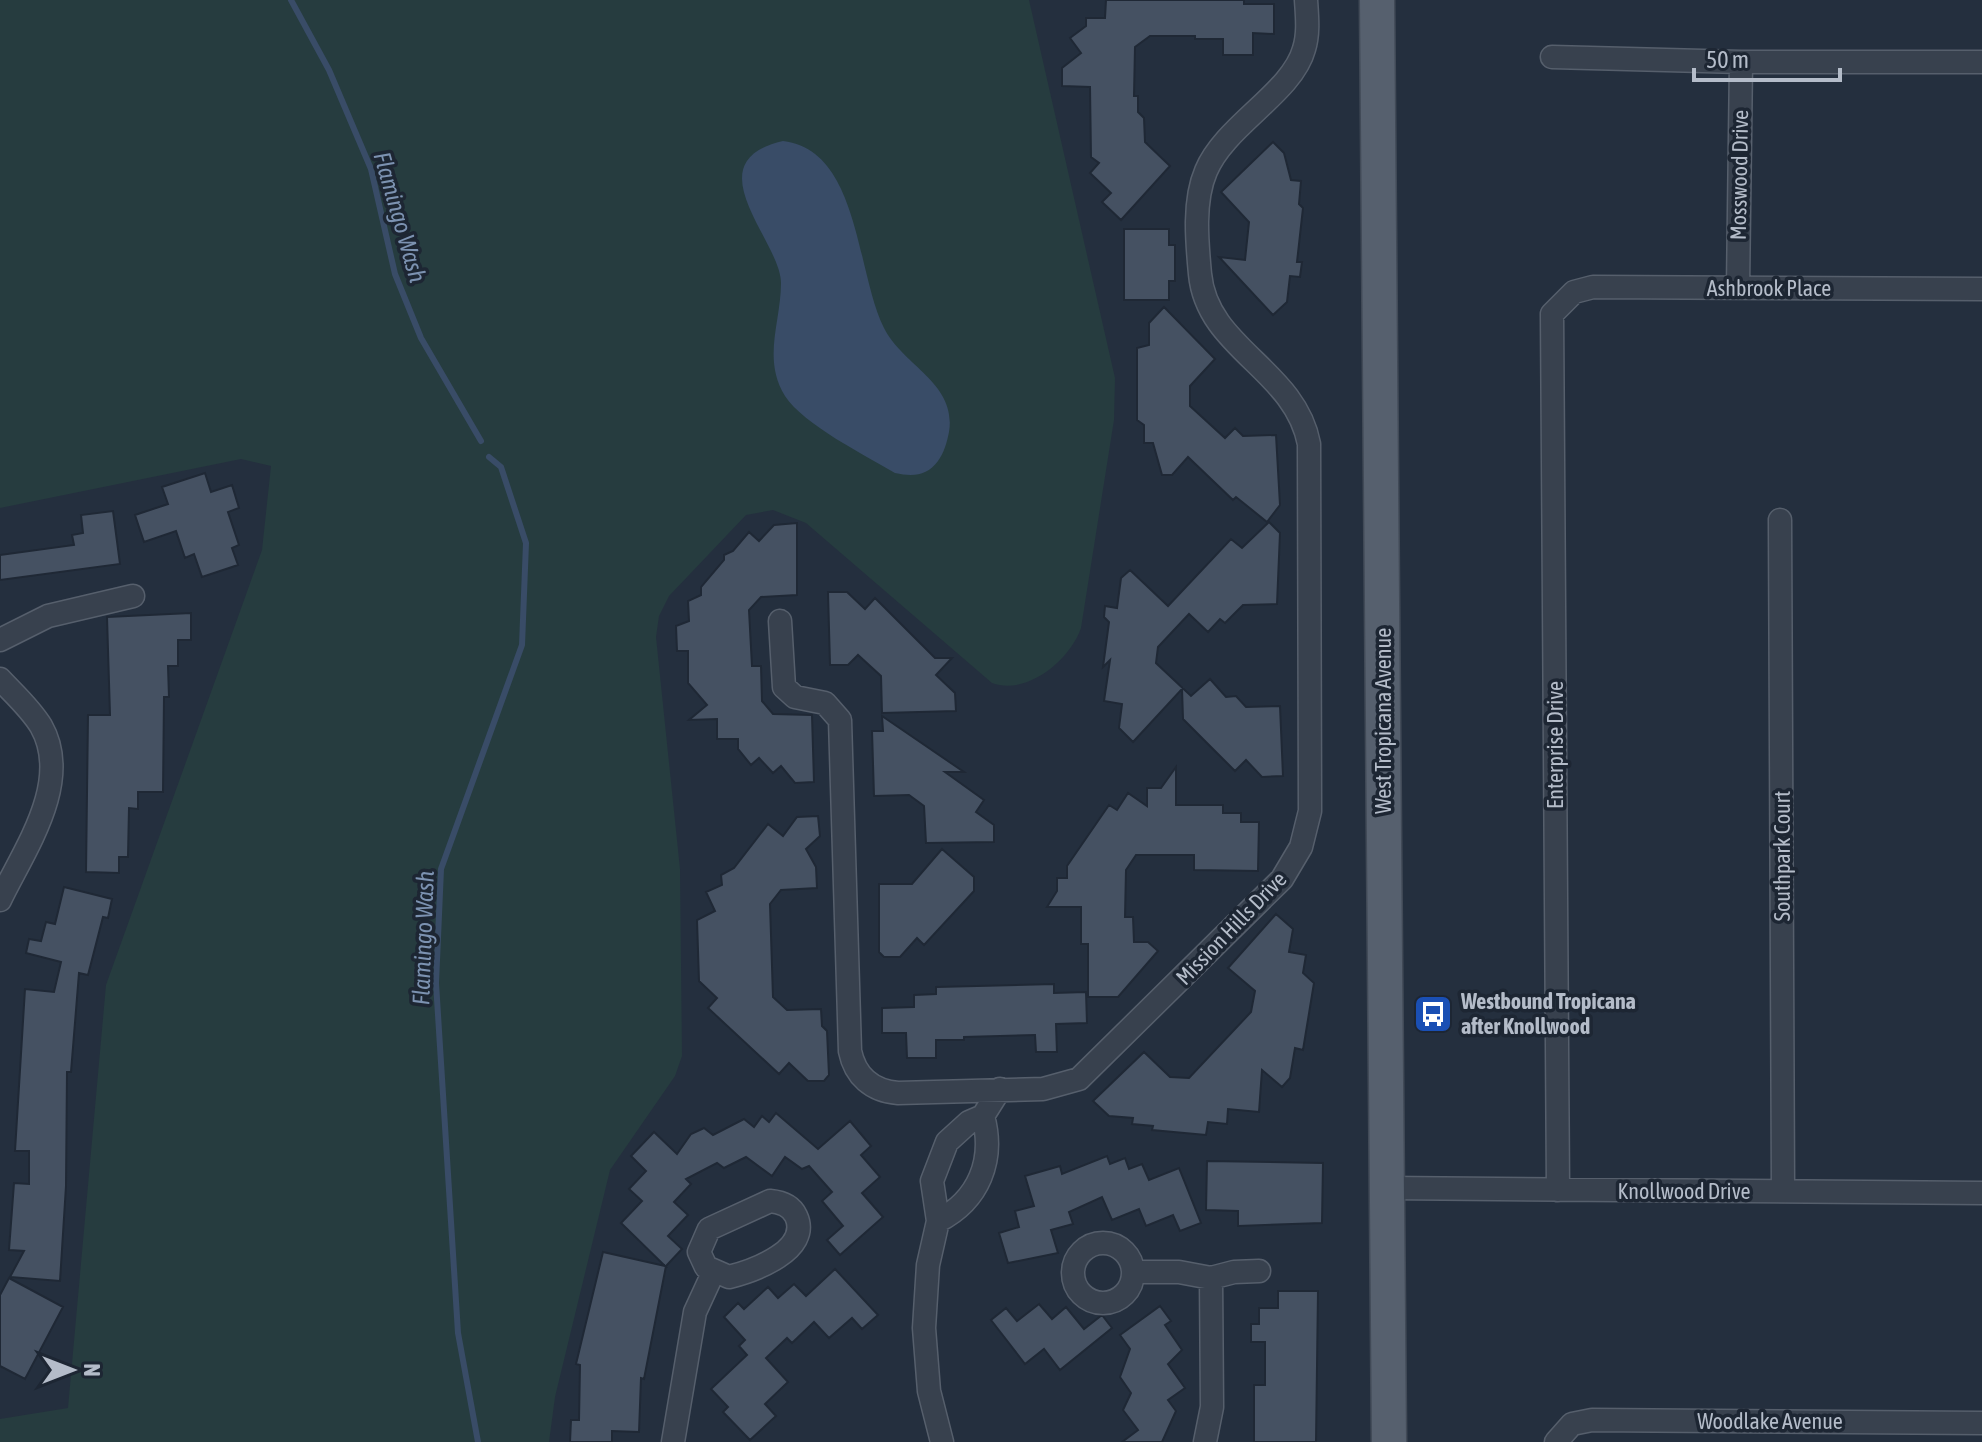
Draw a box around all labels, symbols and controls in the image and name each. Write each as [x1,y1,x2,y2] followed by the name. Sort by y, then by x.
[1694,32,1840,82] scale bar
[1706,46,1749,73] text: 50 m
[1725,110,1753,240] street label: Mosswood Drive
[368,149,432,286] water label: Flamingo Wash
[1707,275,1831,301] street label: Ashbrook Place
[1370,628,1396,814] street label: West Tropicana Avenue
[1542,681,1568,809] street label: Enterprise Drive
[1769,791,1795,921] street label: Southpark Court
[1170,866,1292,990] street label: Mission Hills Drive
[407,870,439,1006] water label: Flamingo Wash
[1460,988,1636,1039] place label: Westbound Tropicana after Knollwood
[1412,993,1454,1035] bus stop icon: Westbound Tropicana after Knollwood
[1618,1178,1750,1204] street label: Knollwood Drive
[32,1330,112,1410] north arrow
[79,1364,105,1376] text: N
[1697,1408,1843,1434] street label: Woodlake Avenue

